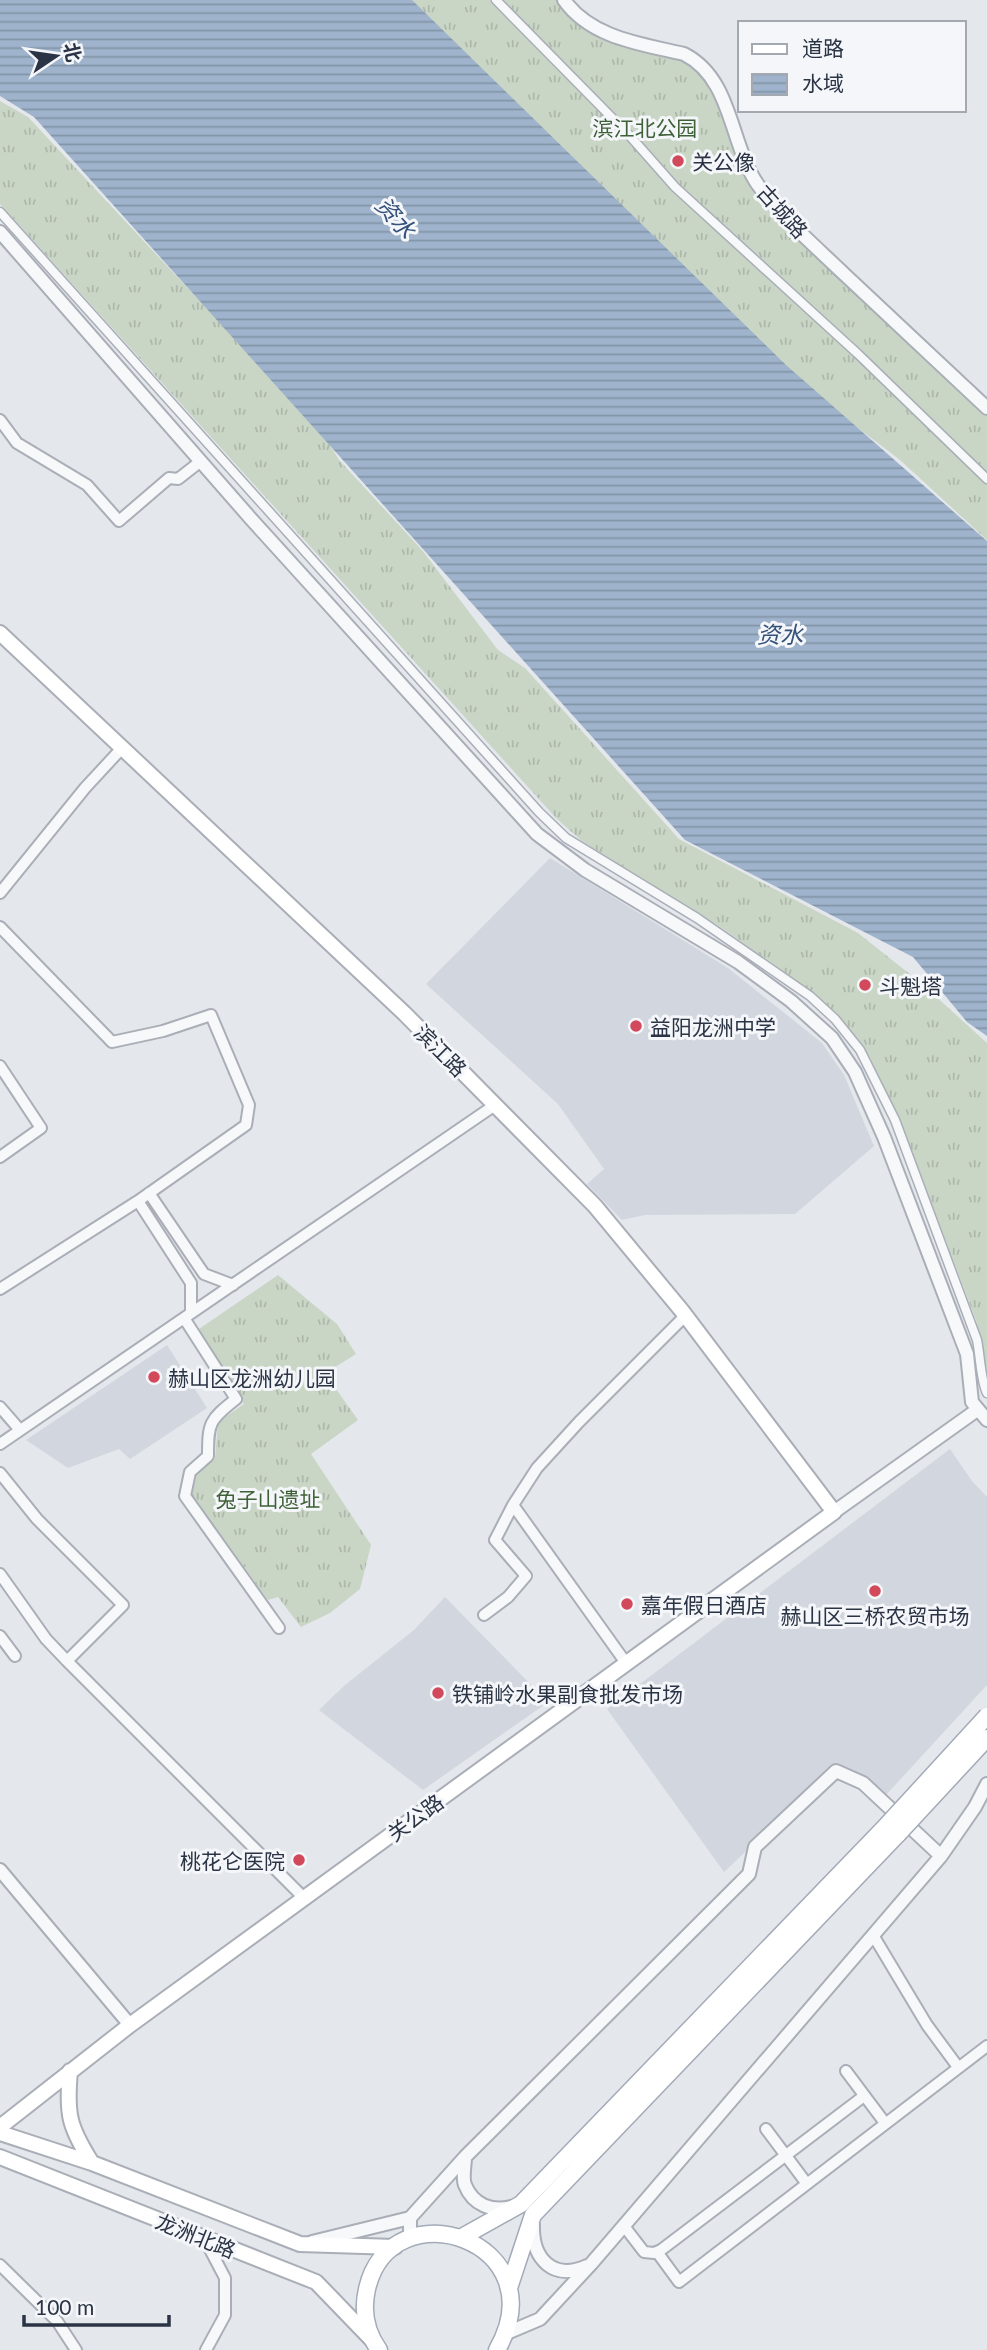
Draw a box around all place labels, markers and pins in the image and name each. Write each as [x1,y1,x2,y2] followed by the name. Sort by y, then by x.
[692,149,755,174] place label: 关公像
[670,153,686,169] marker: 关公像
[879,973,942,998] place label: 斗魁塔
[857,977,873,993] marker: 斗魁塔
[650,1014,776,1039] place label: 益阳龙洲中学
[628,1018,644,1034] marker: 益阳龙洲中学
[168,1365,336,1390] place label: 赫山区龙洲幼儿园
[146,1369,162,1385] marker: 赫山区龙洲幼儿园
[867,1583,883,1599] marker: 赫山区三桥农贸市场
[641,1592,767,1617] place label: 嘉年假日酒店
[619,1596,635,1612] marker: 嘉年假日酒店
[781,1603,970,1628] place label: 赫山区三桥农贸市场
[452,1681,683,1706] place label: 铁铺岭水果副食批发市场
[430,1685,446,1701] marker: 铁铺岭水果副食批发市场
[180,1848,285,1873] place label: 桃花仑医院
[291,1852,307,1868] marker: 桃花仑医院

